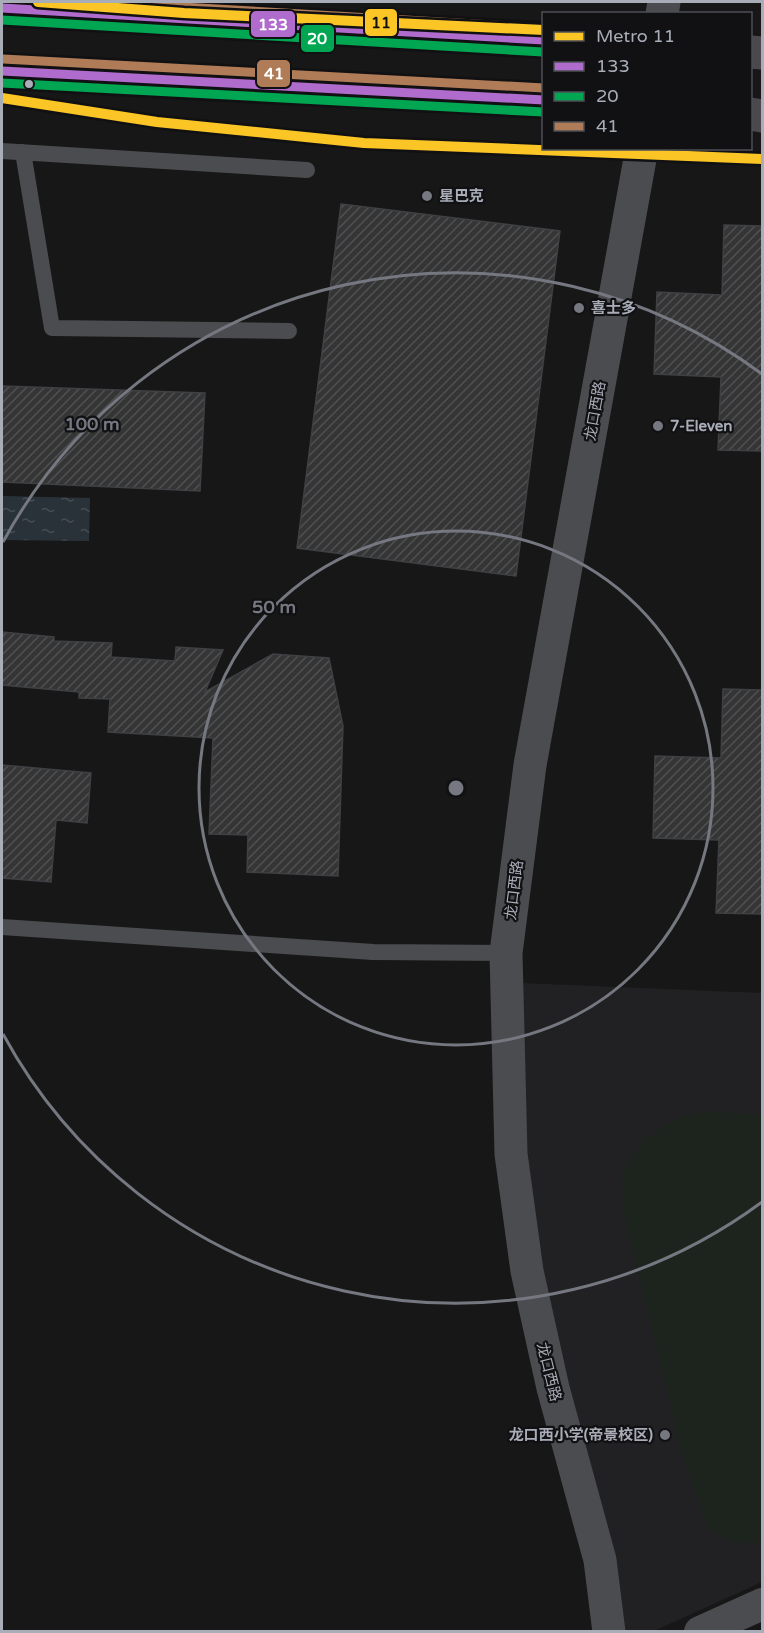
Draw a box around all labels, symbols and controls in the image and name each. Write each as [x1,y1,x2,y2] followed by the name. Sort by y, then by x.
[364,8,398,37] line badge: 11
[250,10,296,38] line badge: 133
[542,12,752,150] legend
[371,13,391,33] text: 11
[258,15,288,35] text: 133
[300,24,335,53] line badge: 20
[596,25,675,47] text: Metro 11
[307,29,327,49] text: 20
[596,55,630,77] text: 133
[256,59,291,88] line badge: 41
[264,64,284,84] text: 41
[23,78,35,90] unlabelled marker
[596,85,619,107] text: 20
[596,115,619,137] text: 41
[439,187,484,205] place label: 星巴克
[420,189,434,203] marker: 星巴克
[591,299,636,317] place label: 喜士多
[572,301,586,315] marker: 喜士多
[581,380,609,442] street label: 龙口西路
[64,413,120,435] text: 100 m
[670,417,732,435] place label: 7-Eleven
[651,419,665,433] marker: 7-Eleven
[252,596,296,618] text: 50 m
[446,778,466,798] centre of rings
[501,859,527,921] street label: 龙口西路
[533,1341,565,1403] street label: 龙口西路
[509,1426,653,1444] place label: 龙口西小学(帝景校区)
[658,1428,672,1442] marker: 龙口西小学(帝景校区)

